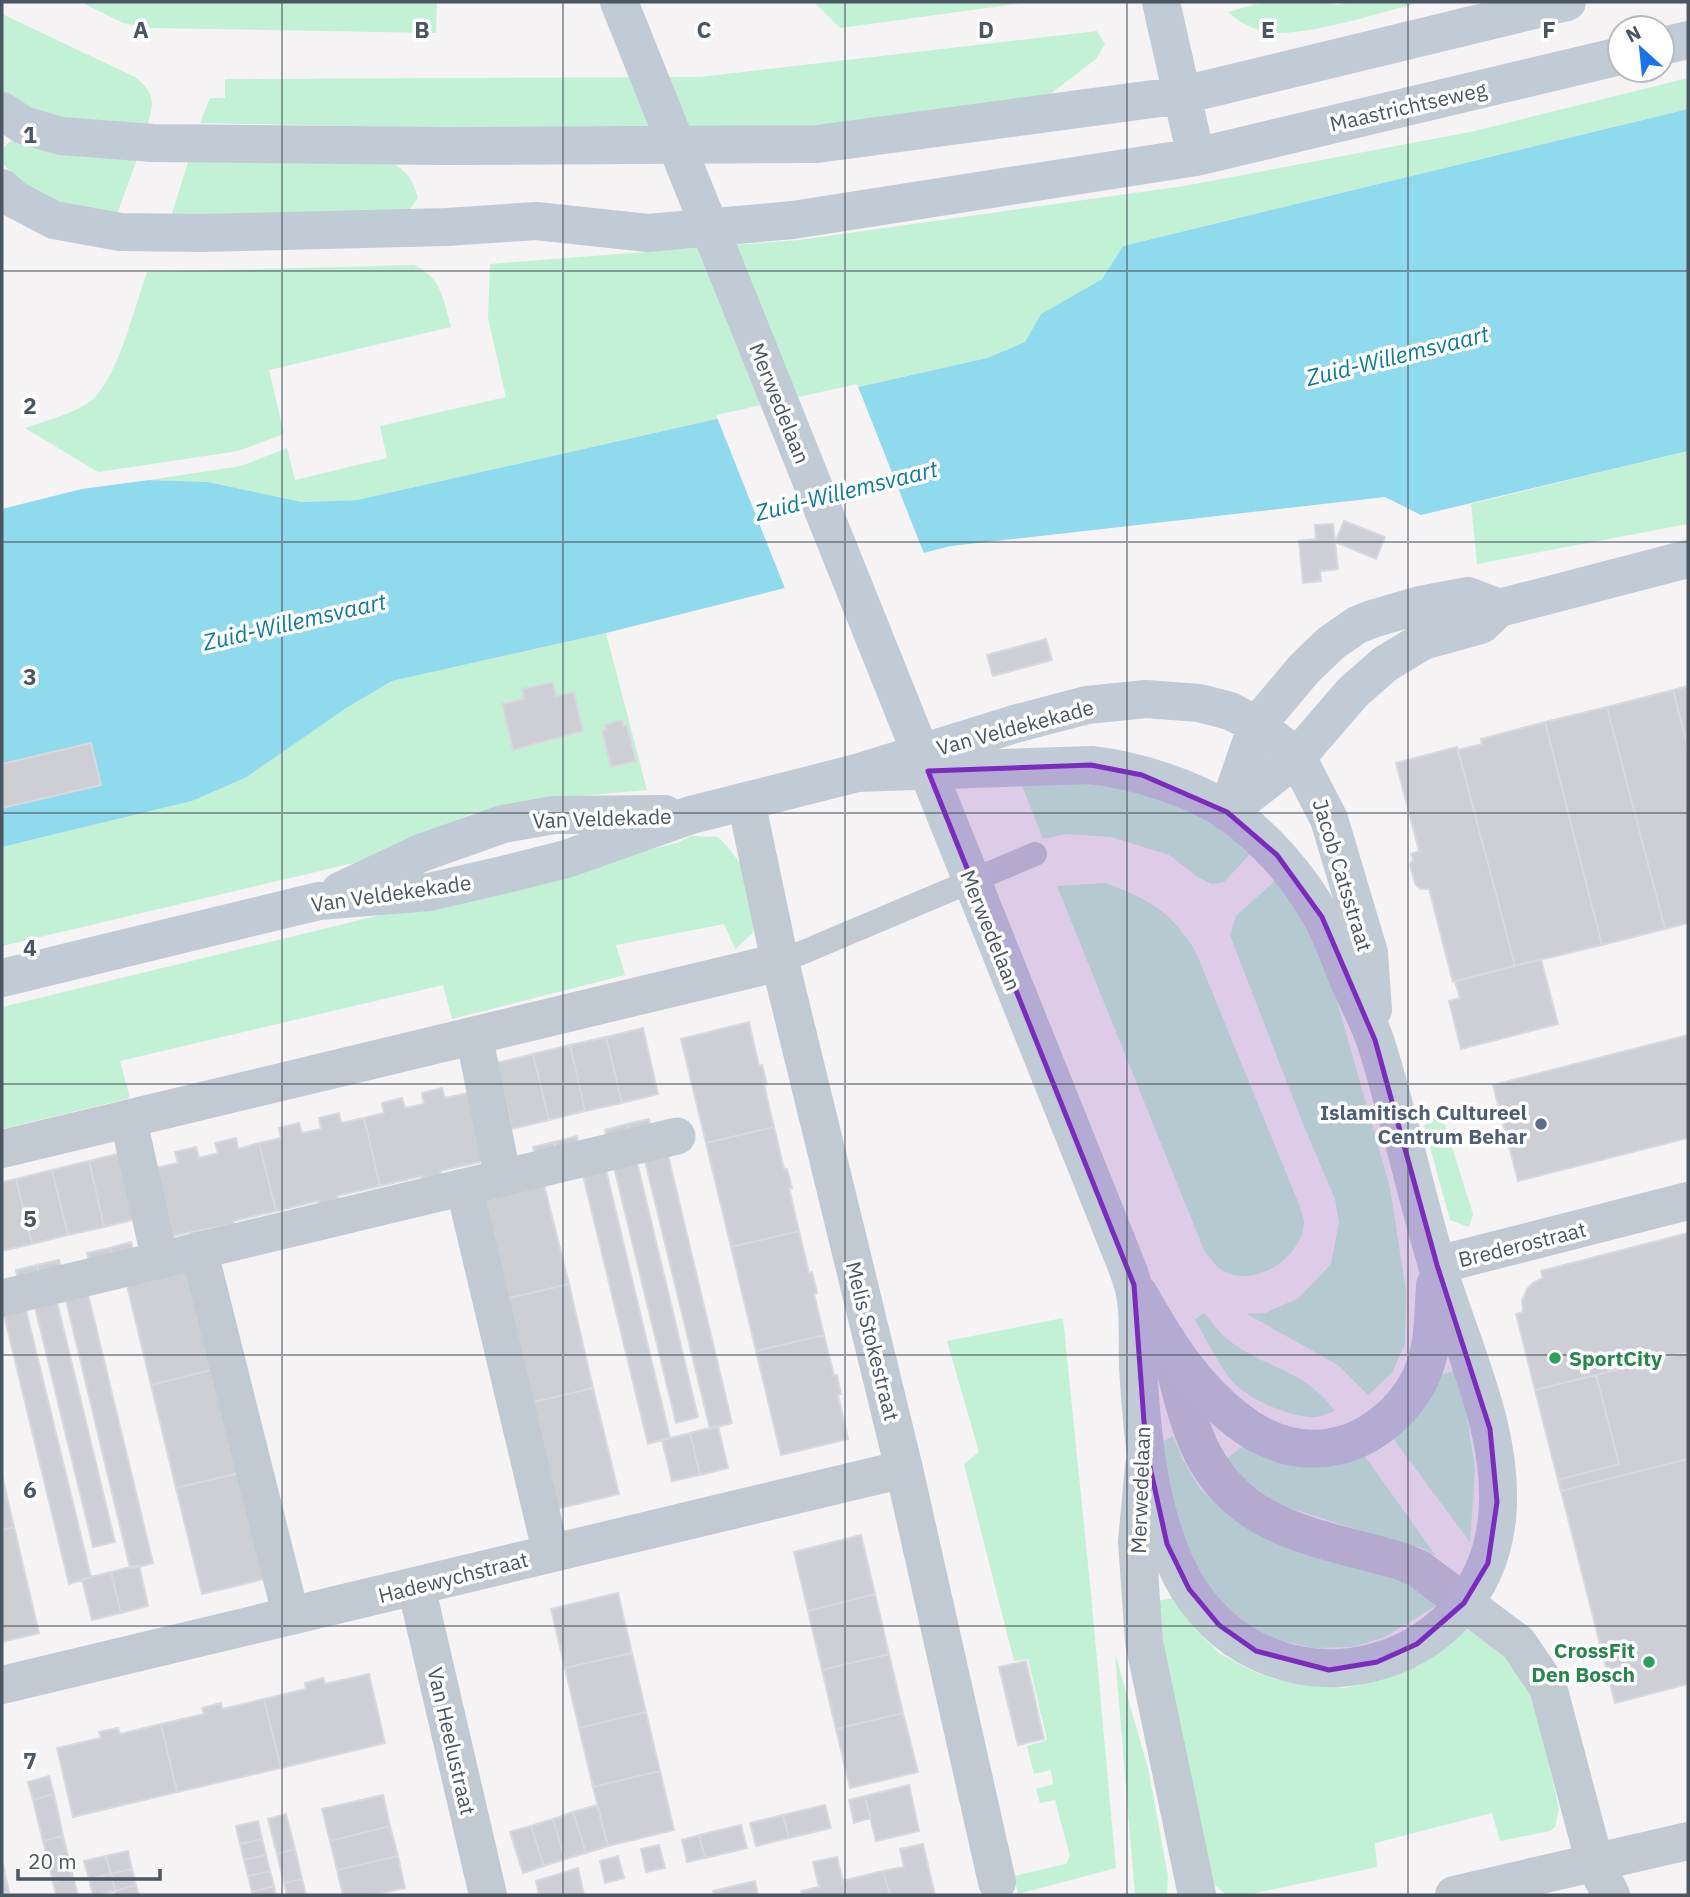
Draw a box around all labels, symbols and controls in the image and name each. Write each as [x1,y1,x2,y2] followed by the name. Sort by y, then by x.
[133,14,149,44] text: A
[414,14,430,44] text: B
[697,14,712,44] text: C
[978,14,994,44] text: D
[1261,14,1275,44] text: E
[1542,14,1556,44] text: F
[1606,14,1676,84] north arrow
[1622,20,1645,48] text: N
[1327,74,1489,138] street label: Maastrichtseweg
[23,119,37,149] text: 1
[1302,318,1492,392] water label: Zuid-Willemsvaart
[743,339,817,467] street label: Merwedelaan
[23,390,37,420] text: 2
[751,453,941,527] water label: Zuid-Willemsvaart
[199,585,389,657] water label: Zuid-Willemsvaart
[23,661,37,691] text: 3
[933,693,1097,761] street label: Van Veldekekade
[1307,795,1379,955] street label: Jacob Catsstraat
[532,802,672,834] street label: Van Veldekade
[954,866,1028,994] street label: Merwedelaan
[309,868,473,918] street label: Van Veldekekade
[23,932,37,962] text: 4
[1320,1098,1528,1150] place label: Islamitisch Cultureel Centrum Behar
[1533,1116,1549,1132] marker: Islamitisch Cultureel Centrum Behar
[23,1203,37,1233] text: 5
[1455,1215,1589,1273] street label: Brederostraat
[840,1258,906,1424] street label: Melis Stokestraat
[1569,1344,1663,1372] place label: SportCity
[1547,1350,1563,1366] marker: SportCity
[1124,1426,1156,1554] street label: Merwedelaan
[23,1474,37,1504] text: 6
[375,1545,531,1609] street label: Hadewychstraat
[1531,1636,1635,1688] place label: CrossFit Den Bosch
[1641,1654,1657,1670] marker: CrossFit Den Bosch
[421,1664,483,1818] street label: Van Heelustraat
[23,1745,37,1775] text: 7
[18,1838,159,1882] scale bar
[28,1847,77,1875] text: 20 m

